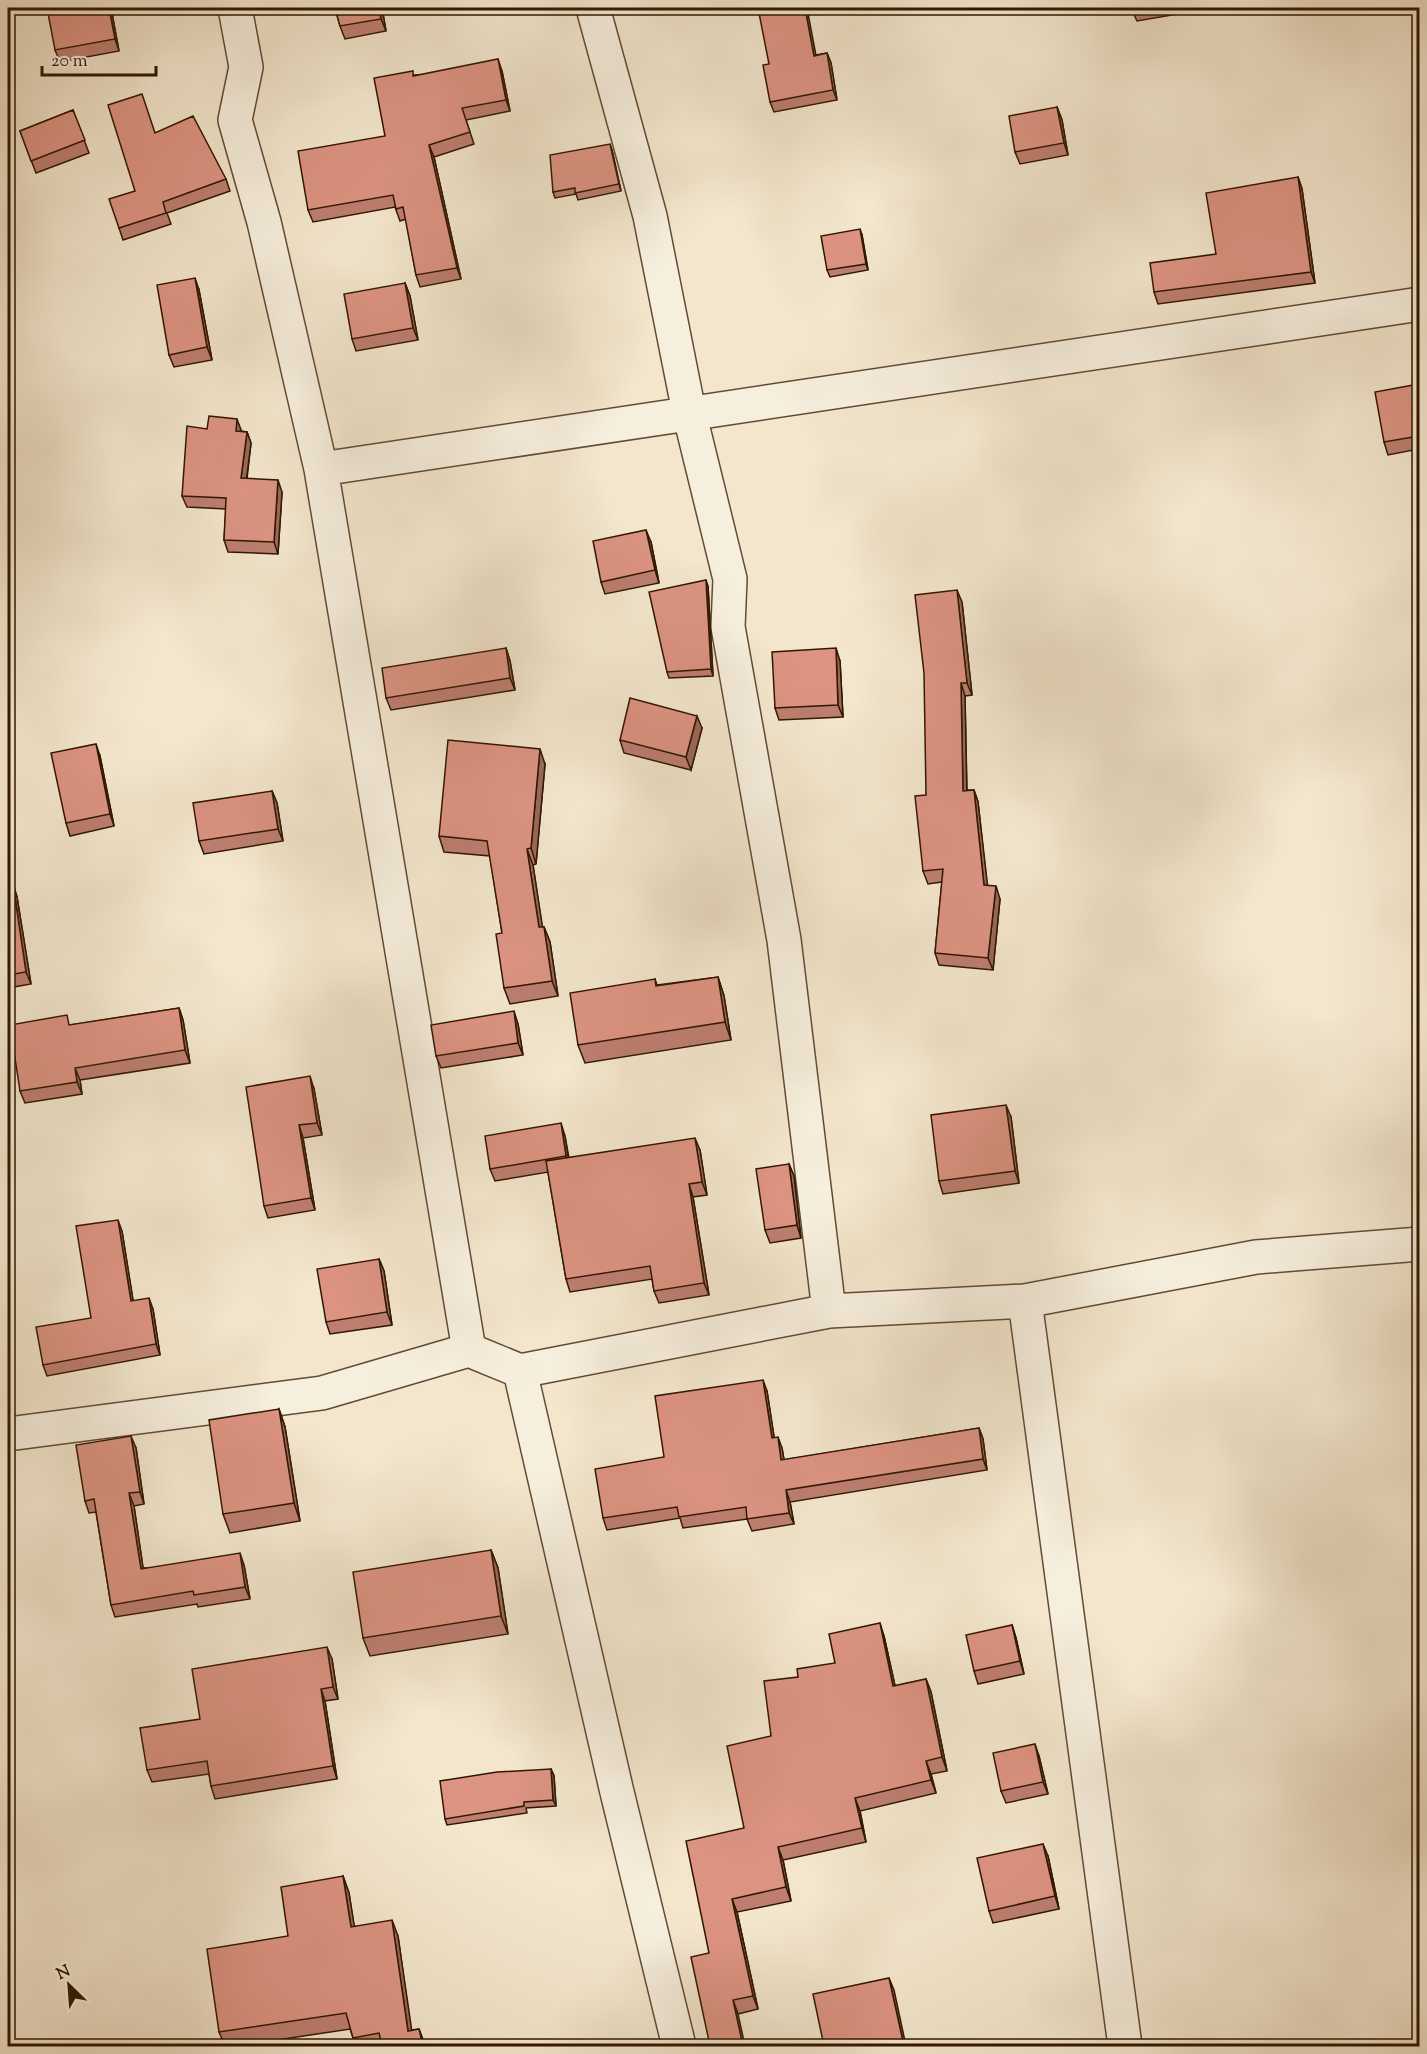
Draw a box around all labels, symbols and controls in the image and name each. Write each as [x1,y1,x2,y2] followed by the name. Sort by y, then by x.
[42,39,156,77] scale bar
[51,49,88,75] text: 20 m
[39,1955,99,2015] north arrow
[53,1960,75,1987] text: N

